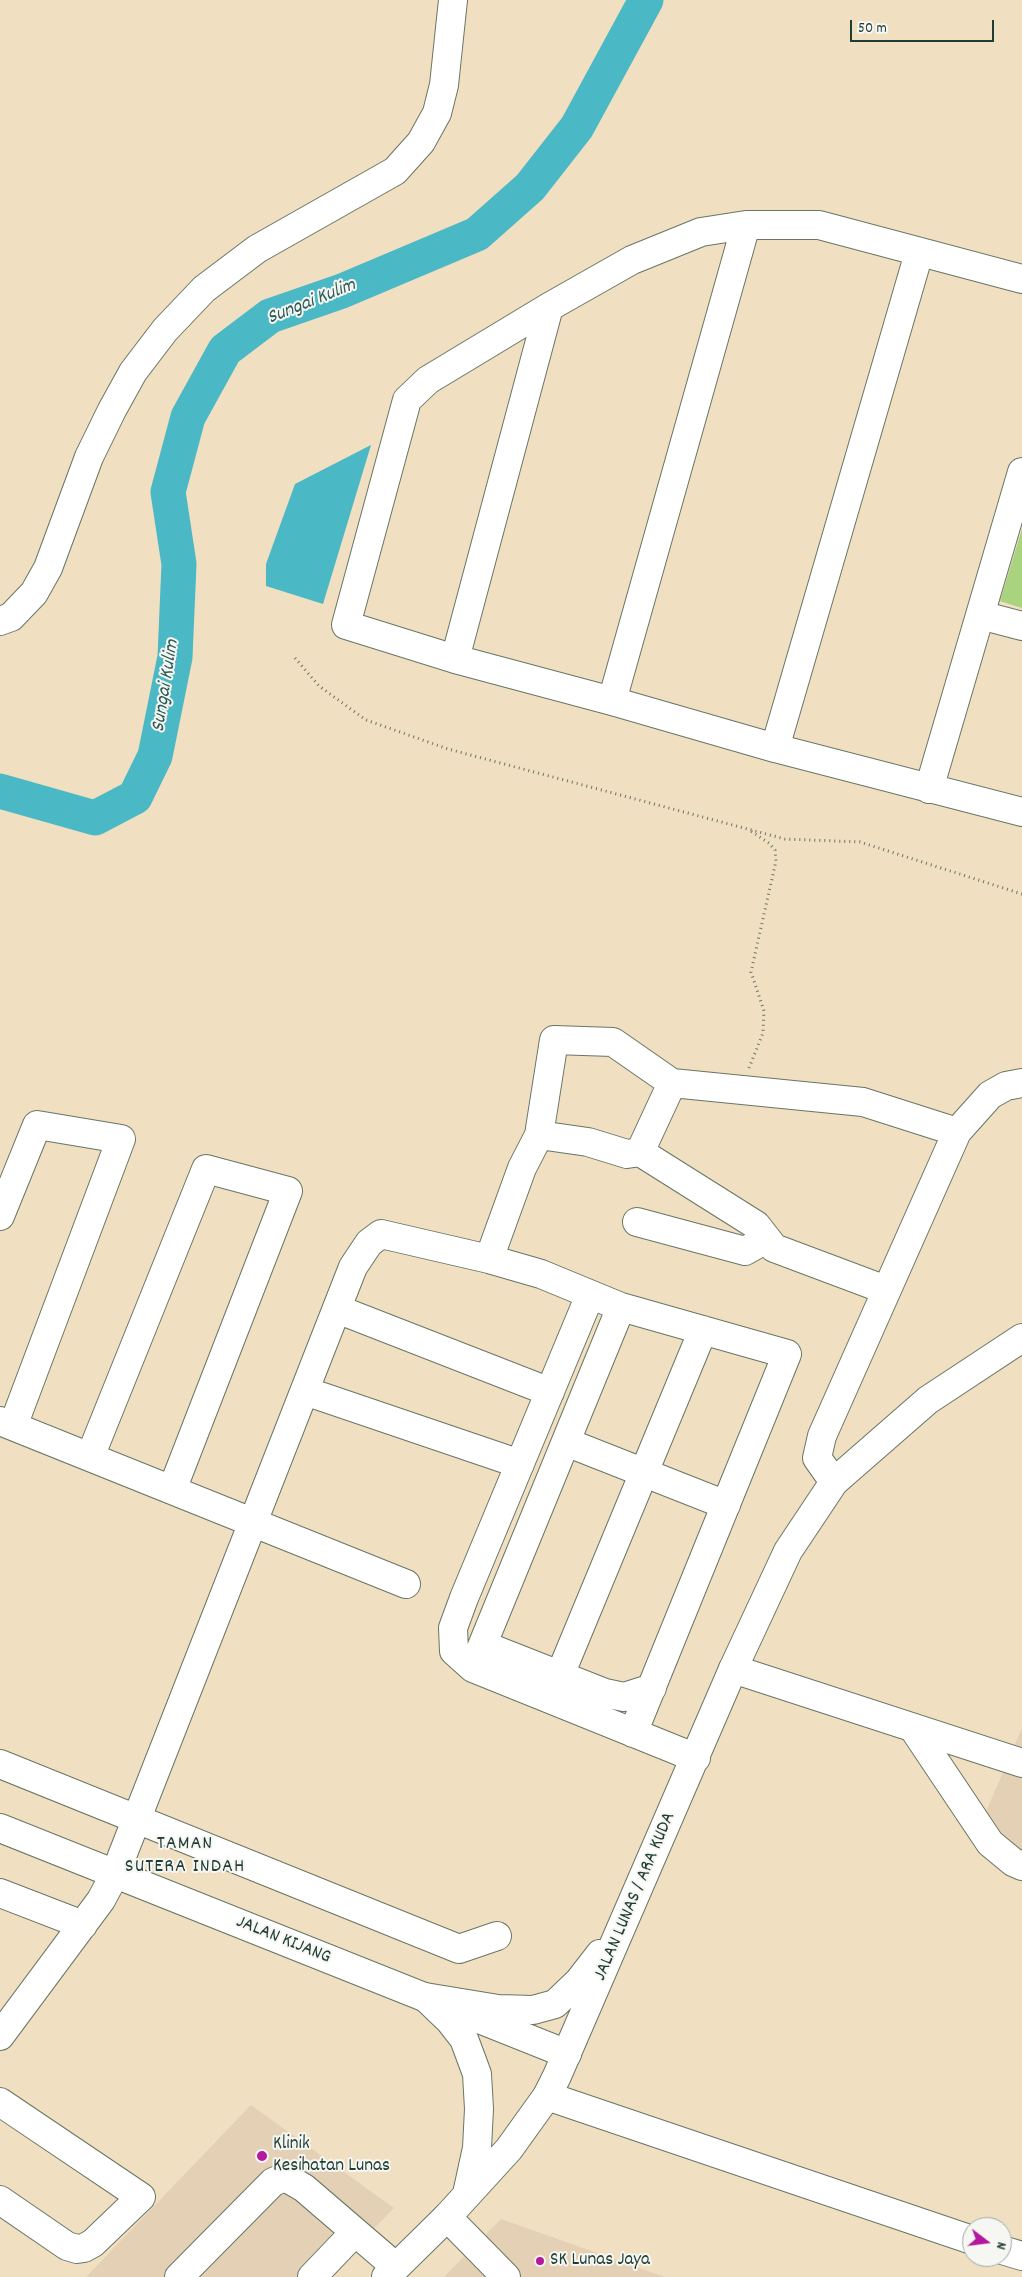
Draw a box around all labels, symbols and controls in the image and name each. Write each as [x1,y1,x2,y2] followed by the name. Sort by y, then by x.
[852,10,996,42] scale bar
[858,18,887,40] text: 50 m
[264,274,360,332] water label: Sungai Kulim
[148,638,186,734] water label: Sungai Kulim
[590,1809,682,1985] street label: JALAN LUNAS / ARA KUDA
[123,1833,247,1880] district label: TAMAN SUTERA INDAH
[232,1912,334,1970] street label: JALAN KIJANG
[273,2134,390,2178] place label: Klinik Kesihatan Lunas
[255,2149,269,2163] marker: Klinik Kesihatan Lunas
[962,2217,1012,2267] north arrow
[990,2240,1011,2252] text: N
[550,2250,650,2272] place label: SK Lunas Jaya
[534,2255,546,2267] marker: SK Lunas Jaya

